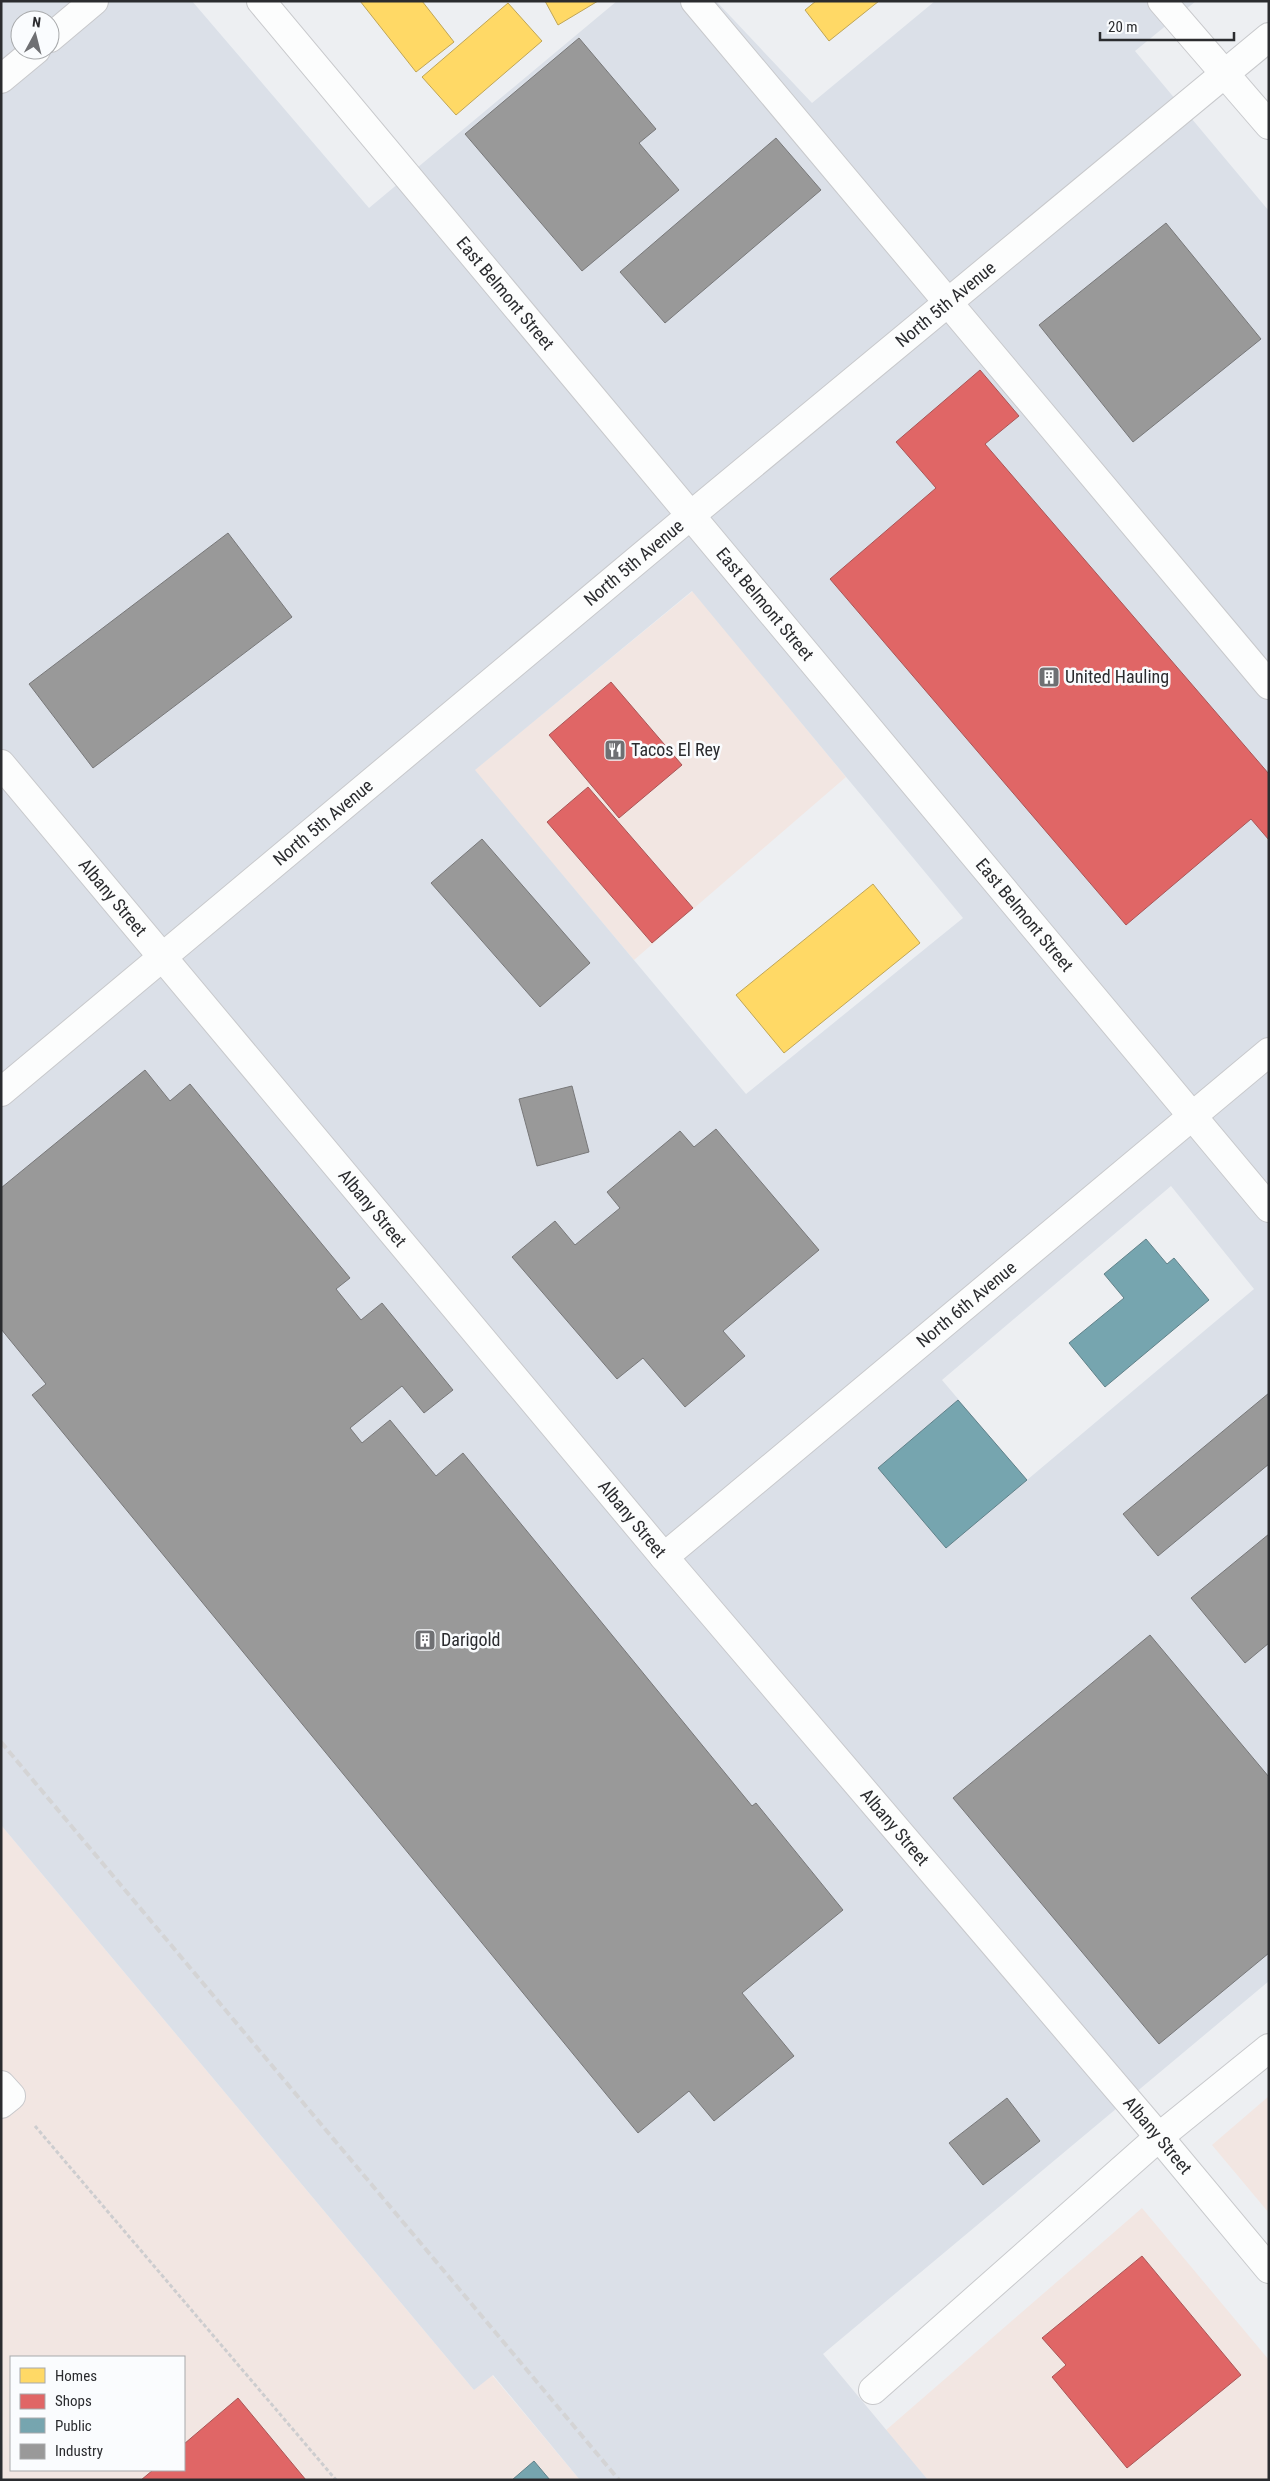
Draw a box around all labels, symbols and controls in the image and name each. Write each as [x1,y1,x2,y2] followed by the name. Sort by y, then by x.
[10,10,60,60] north arrow
[1100,10,1234,42] scale bar
[31,14,42,31] text: N
[1108,18,1138,36] text: 20 m
[452,232,559,354] street label: East Belmont Street
[891,257,1000,351] street label: North 5th Avenue
[580,515,688,610] street label: North 5th Avenue
[712,543,818,665] street label: East Belmont Street
[1037,665,1061,689] building icon: United Hauling
[1065,666,1169,687] place label: United Hauling
[603,738,627,762] restaurant icon: Tacos El Rey
[631,739,721,760] place label: Tacos El Rey
[269,775,377,870] street label: North 5th Avenue
[75,854,151,940] street label: Albany Street
[972,854,1078,976] street label: East Belmont Street
[334,1165,411,1251] street label: Albany Street
[912,1257,1020,1352] street label: North 6th Avenue
[594,1476,671,1562] street label: Albany Street
[413,1628,437,1652] building icon: Darigold
[441,1629,500,1650] place label: Darigold
[856,1784,934,1870] street label: Albany Street
[1119,2092,1196,2178] street label: Albany Street
[10,2356,185,2471] legend
[55,2367,97,2385] text: Homes
[55,2392,92,2410] text: Shops
[55,2417,92,2435] text: Public
[55,2442,103,2460] text: Industry

